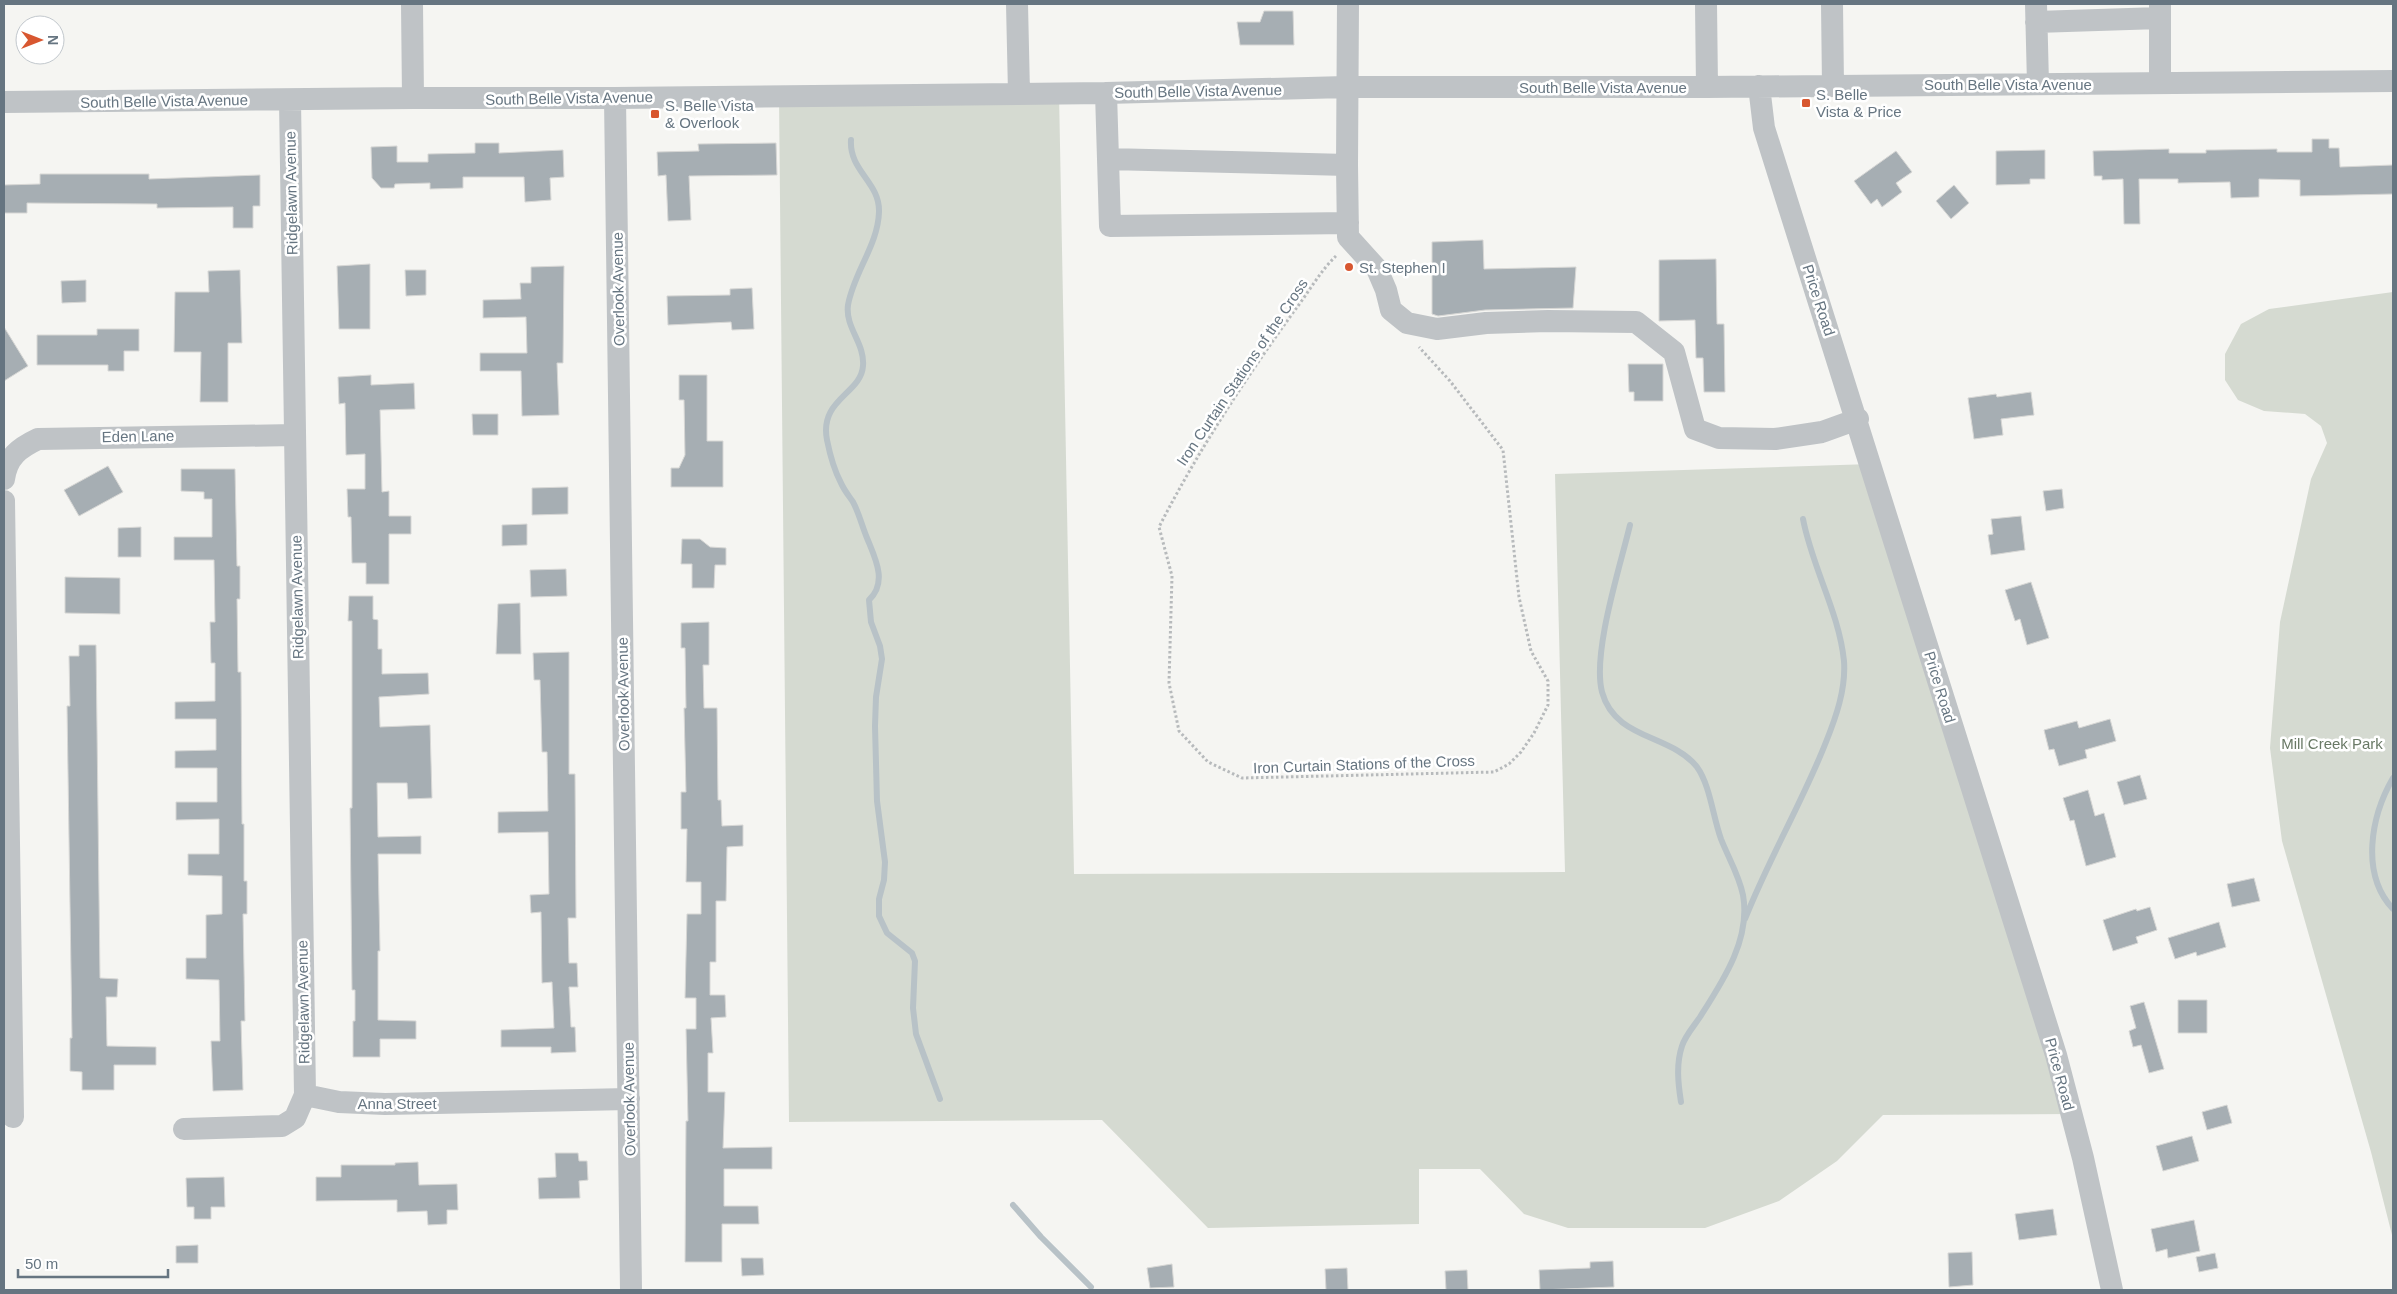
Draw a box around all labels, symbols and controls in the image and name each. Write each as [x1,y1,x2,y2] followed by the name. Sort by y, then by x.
[15,15,65,65] north arrow
[45,35,61,45] text: N
[1924,76,2092,93] street label: South Belle Vista Avenue
[1519,79,1687,96] street label: South Belle Vista Avenue
[1114,81,1282,101] street label: South Belle Vista Avenue
[1816,86,1902,120] place label: S. Belle Vista & Price
[485,88,653,108] street label: South Belle Vista Avenue
[80,91,248,111] street label: South Belle Vista Avenue
[665,97,755,131] place label: S. Belle Vista & Overlook
[1800,97,1812,109] marker: S. Belle Vista & Price
[649,108,661,120] marker: S. Belle Vista & Overlook
[281,131,301,255] street label: Ridgelawn Avenue
[609,232,627,346] street label: Overlook Avenue
[1359,259,1446,276] place label: St. Stephen I
[1343,261,1355,273] marker: St. Stephen I
[1799,262,1839,338] street label: Price Road
[1173,275,1311,469] street label: Iron Curtain Stations of the Cross
[102,427,174,445] street label: Eden Lane
[287,535,307,659] street label: Ridgelawn Avenue
[614,637,632,751] street label: Overlook Avenue
[1921,649,1959,725] street label: Price Road
[2281,735,2383,752] park label: Mill Creek Park
[1253,752,1475,776] street label: Iron Curtain Stations of the Cross
[293,940,313,1064] street label: Ridgelawn Avenue
[2042,1036,2078,1112] street label: Price Road
[620,1042,638,1156] street label: Overlook Avenue
[357,1095,437,1112] street label: Anna Street
[18,1246,168,1278] scale bar
[25,1255,58,1272] text: 50 m

